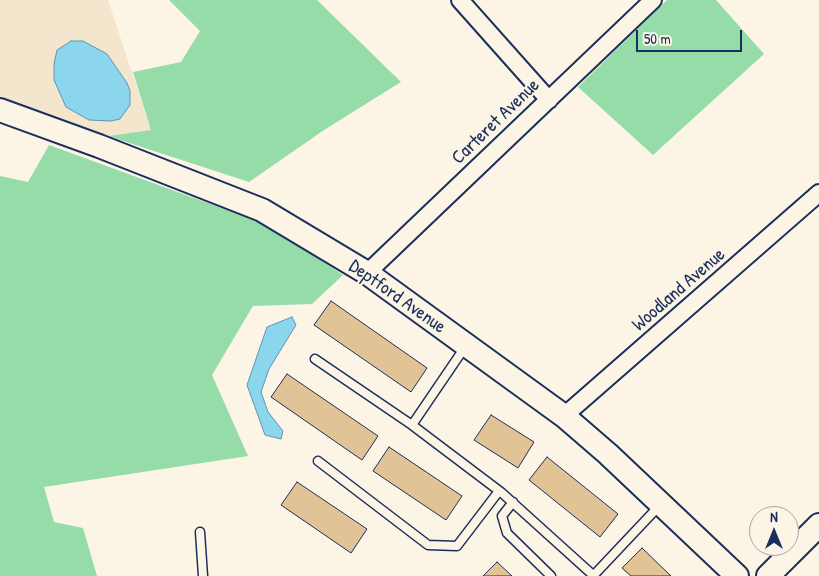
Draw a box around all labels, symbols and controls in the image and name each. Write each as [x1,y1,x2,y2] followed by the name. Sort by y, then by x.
[639,20,745,52] scale bar
[644,28,671,49] text: 50 m
[447,74,545,170] street label: Carteret Avenue
[628,244,730,336] street label: Woodland Avenue
[344,255,450,339] street label: Deptford Avenue
[749,506,799,556] north arrow
[770,507,778,526] text: N

